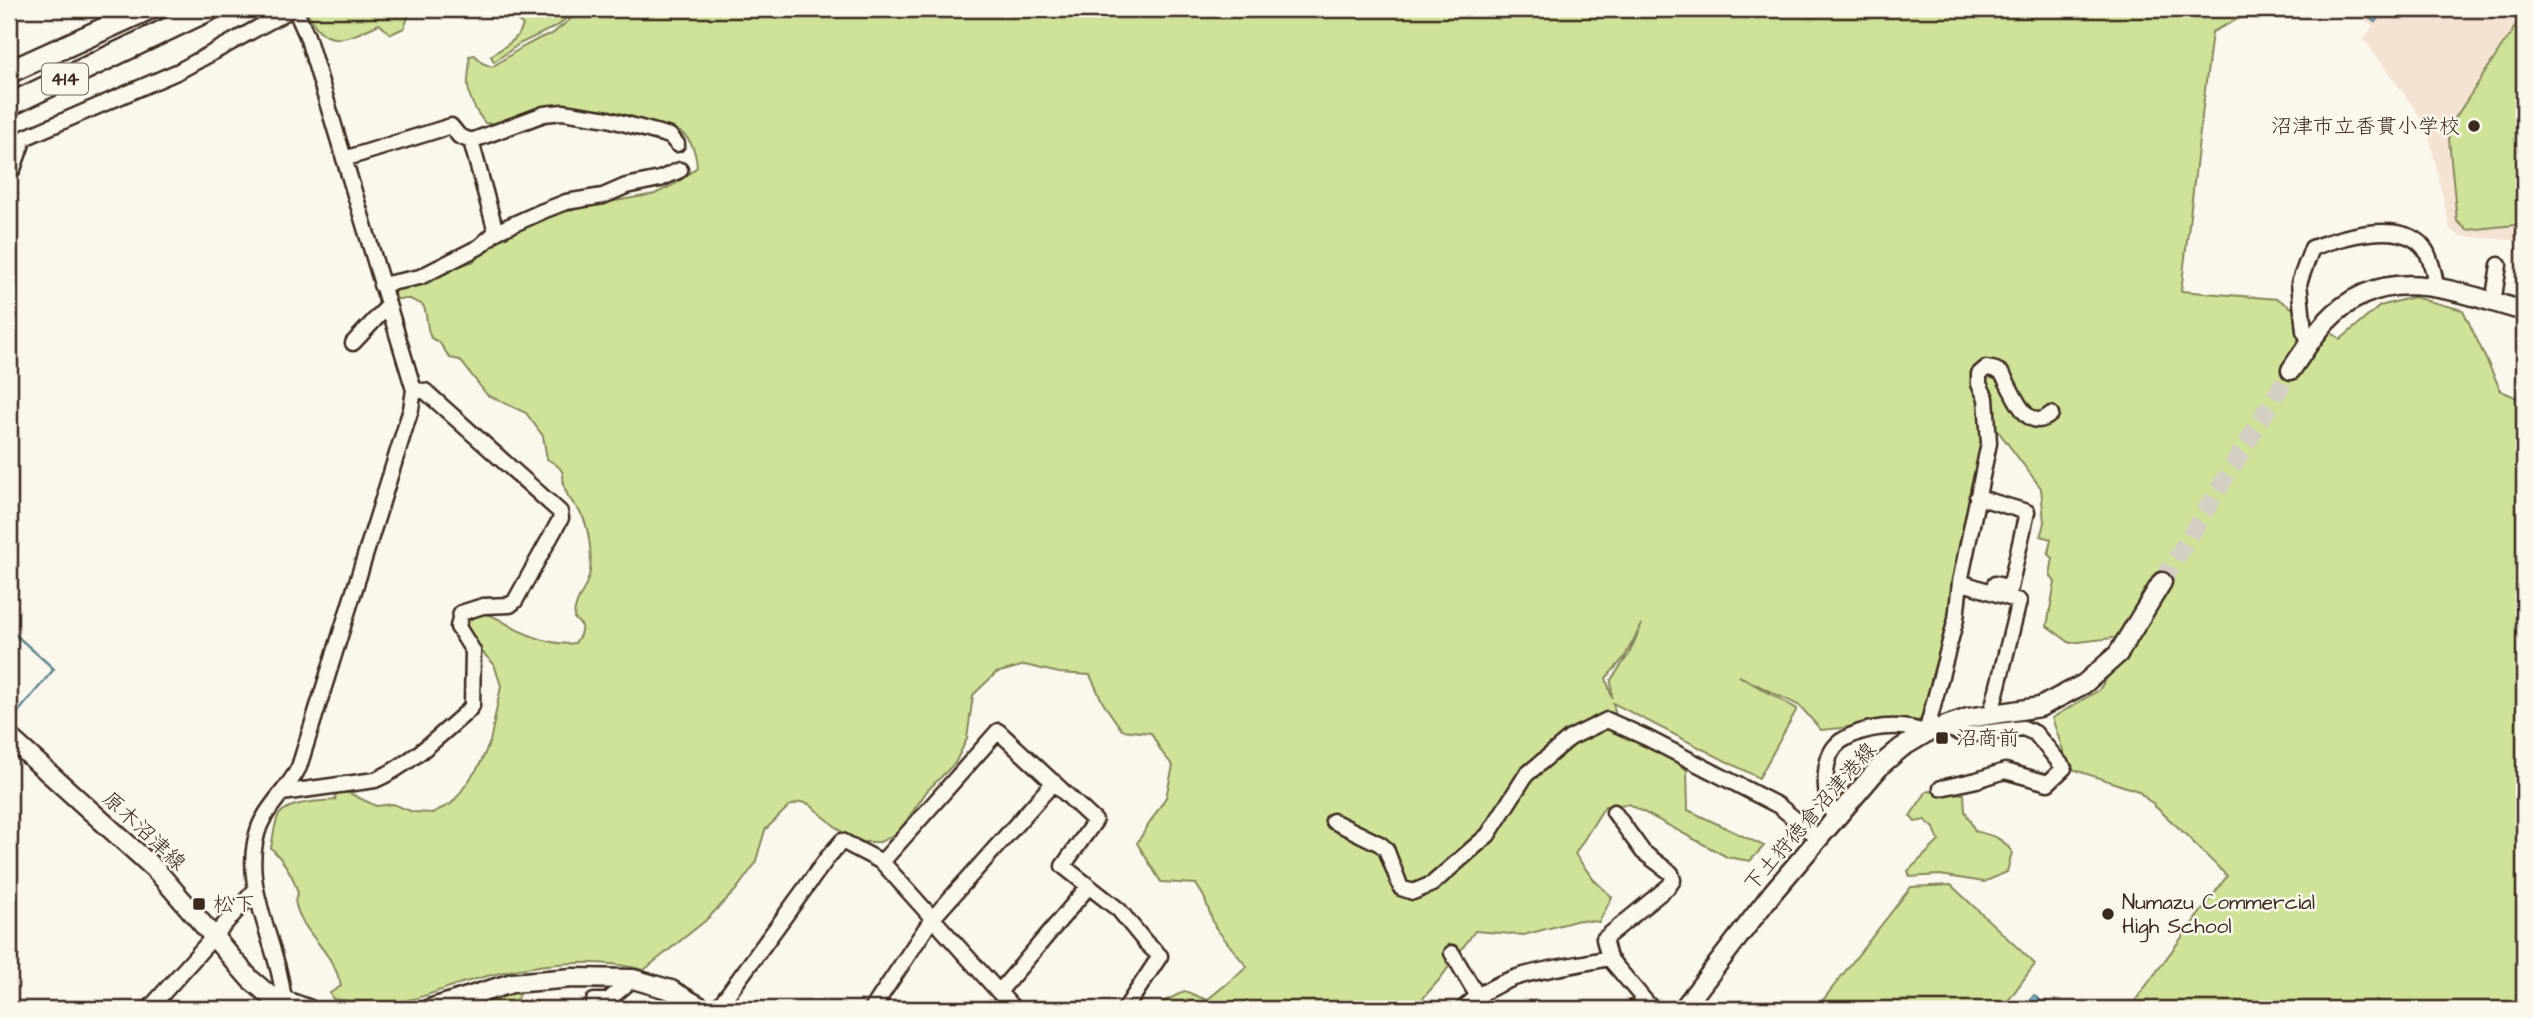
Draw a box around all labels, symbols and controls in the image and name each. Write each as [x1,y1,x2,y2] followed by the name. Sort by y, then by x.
[42,64,88,94] road number: 414
[2271,112,2460,141] place label: 沼津市立香貫小学校
[2466,118,2482,134] marker: 沼津市立香貫小学校
[1956,724,2019,753] place label: 沼商前
[1934,730,1950,746] marker: 沼商前
[1737,736,1883,898] street label: 下土狩徳倉沼津港線
[96,785,192,877] street label: 原木沼津線
[2122,888,2315,943] place label: Numazu Commercial High School
[213,890,255,919] place label: 松下
[191,896,207,912] marker: 松下
[2100,906,2116,922] marker: Numazu Commercial High School

